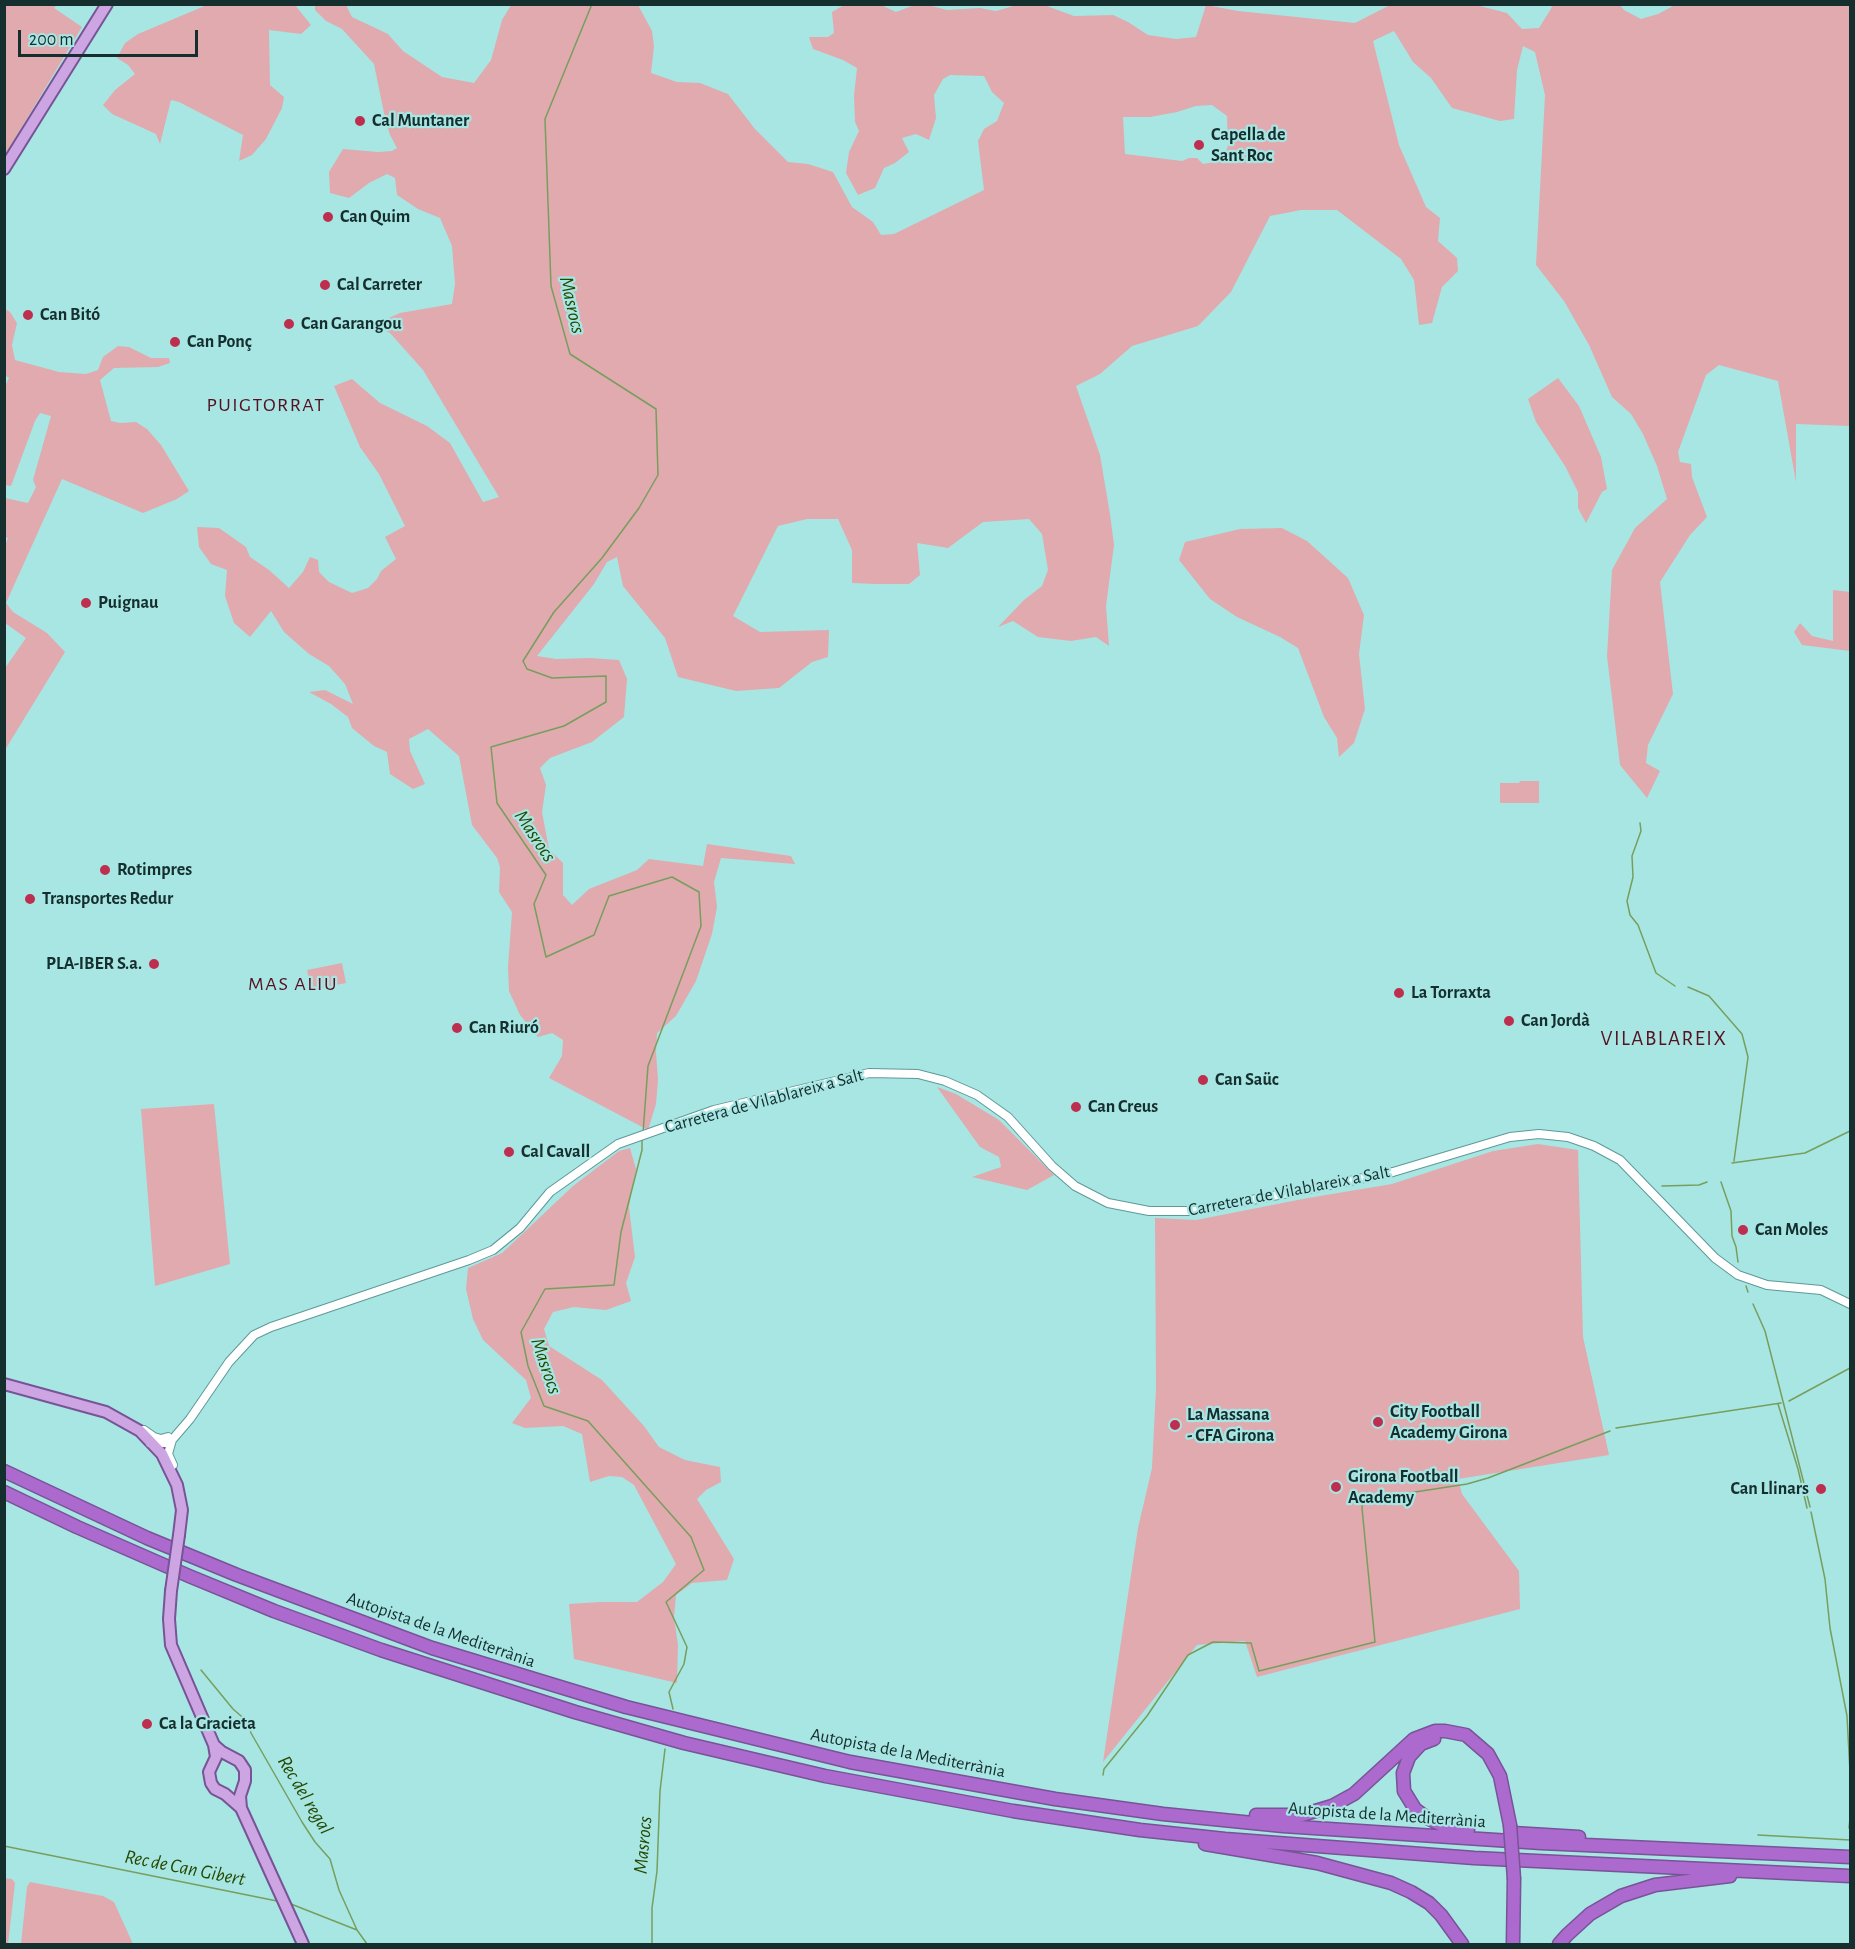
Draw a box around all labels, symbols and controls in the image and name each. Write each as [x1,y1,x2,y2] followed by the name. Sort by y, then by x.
[21,18,201,56] scale bar
[29,31,74,49] text: 200 m
[372,110,469,132] place label: Cal Muntaner
[353,114,367,128] marker: Cal Muntaner
[1211,124,1286,166] place label: Capella de Sant Roc
[1192,138,1206,152] marker: Capella de Sant Roc
[340,206,410,228] place label: Can Quim
[321,210,335,224] marker: Can Quim
[337,274,422,296] place label: Cal Carreter
[554,274,590,336] water label: Masrocs
[318,278,332,292] marker: Cal Carreter
[40,304,100,326] place label: Can Bitó
[21,308,35,322] marker: Can Bitó
[301,313,402,335] place label: Can Garangou
[282,317,296,331] marker: Can Garangou
[187,331,252,353] place label: Can Ponç
[168,335,182,349] marker: Can Ponç
[206,393,326,417] district label: PUIGTORRAT
[98,592,158,614] place label: Puignau
[79,596,93,610] marker: Puignau
[509,805,561,867] water label: Masrocs
[117,859,192,881] place label: Rotimpres
[98,863,112,877] marker: Rotimpres
[42,888,173,910] place label: Transportes Redur
[23,892,37,906] marker: Transportes Redur
[46,953,142,975] place label: PLA-IBER S.a.
[147,957,161,971] marker: PLA-IBER S.a.
[248,972,338,996] district label: MAS ALIU
[1411,982,1491,1004] place label: La Torraxta
[1392,986,1406,1000] marker: La Torraxta
[1521,1010,1590,1032] place label: Can Jordà
[1502,1014,1516,1028] marker: Can Jordà
[469,1017,539,1039] place label: Can Riuró
[450,1021,464,1035] marker: Can Riuró
[1601,1026,1727,1052] district label: VILABLAREIX
[662,1064,866,1138] street label: Carretera de Vilablareix a Salt
[1215,1069,1279,1091] place label: Can Saüc
[1196,1073,1210,1087] marker: Can Saüc
[1088,1096,1158,1118] place label: Can Creus
[1069,1100,1083,1114] marker: Can Creus
[521,1141,590,1163] place label: Cal Cavall
[502,1145,516,1159] marker: Cal Cavall
[1186,1161,1392,1221] street label: Carretera de Vilablareix a Salt
[1755,1219,1828,1241] place label: Can Moles
[1736,1223,1750,1237] marker: Can Moles
[525,1335,567,1397] water label: Masrocs
[1390,1401,1508,1444] place label: City Football Academy Girona
[1187,1404,1274,1446] place label: La Massana - CFA Girona
[1371,1415,1385,1429] marker: City Football Academy Girona
[1168,1418,1182,1432] marker: La Massana - CFA Girona
[1348,1466,1459,1508] place label: Girona Football Academy
[1730,1478,1809,1500] place label: Can Llinars
[1329,1480,1343,1494] marker: Girona Football Academy
[1814,1482,1828,1496] marker: Can Llinars
[344,1588,538,1672] street label: Autopista de la Mediterrània
[159,1713,256,1735] place label: Ca la Gracieta
[140,1717,154,1731] marker: Ca la Gracieta
[809,1723,1007,1783] street label: Autopista de la Mediterrània
[272,1751,338,1839] water label: Rec del regal
[1287,1797,1487,1833] street label: Autopista de la Mediterrània
[629,1815,657,1875] water label: Masrocs
[123,1845,247,1891] water label: Rec de Can Gibert

